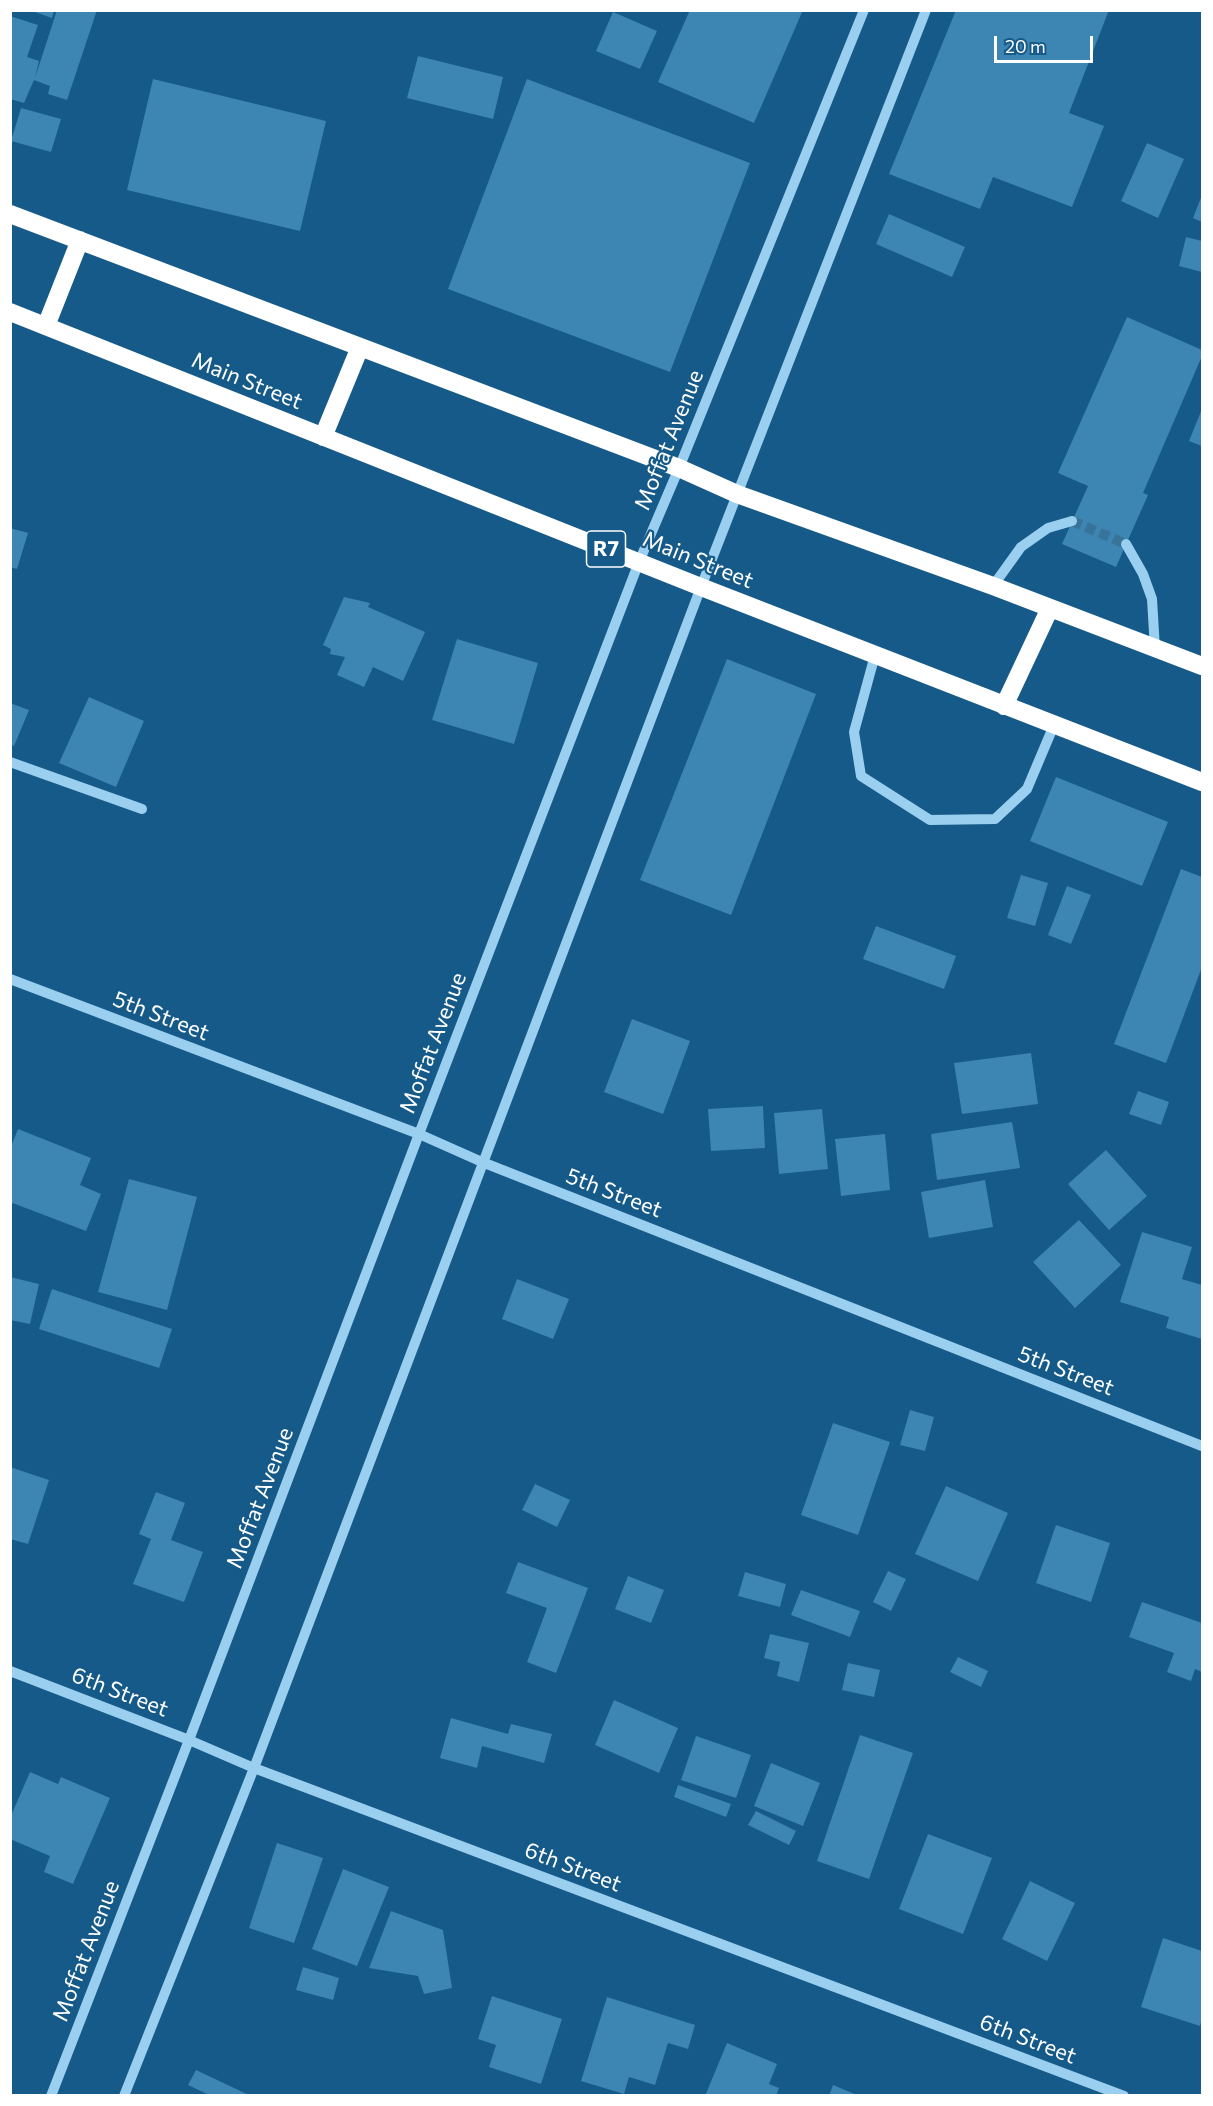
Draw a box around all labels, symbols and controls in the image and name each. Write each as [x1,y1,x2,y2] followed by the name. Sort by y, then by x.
[997,24,1096,62] scale bar
[1005,35,1046,57] text: 20 m
[188,347,306,415] street label: Main Street
[629,366,709,514] street label: Moffat Avenue
[639,526,757,594] street label: Main Street
[586,531,626,567] road number: R7
[394,969,472,1117] street label: Moffat Avenue
[109,986,213,1046] street label: 5th Street
[562,1163,666,1223] street label: 5th Street
[1014,1341,1118,1401] street label: 5th Street
[221,1424,299,1572] street label: Moffat Avenue
[68,1662,172,1722] street label: 6th Street
[521,1837,625,1897] street label: 6th Street
[47,1877,125,2025] street label: Moffat Avenue
[976,2009,1080,2069] street label: 6th Street

